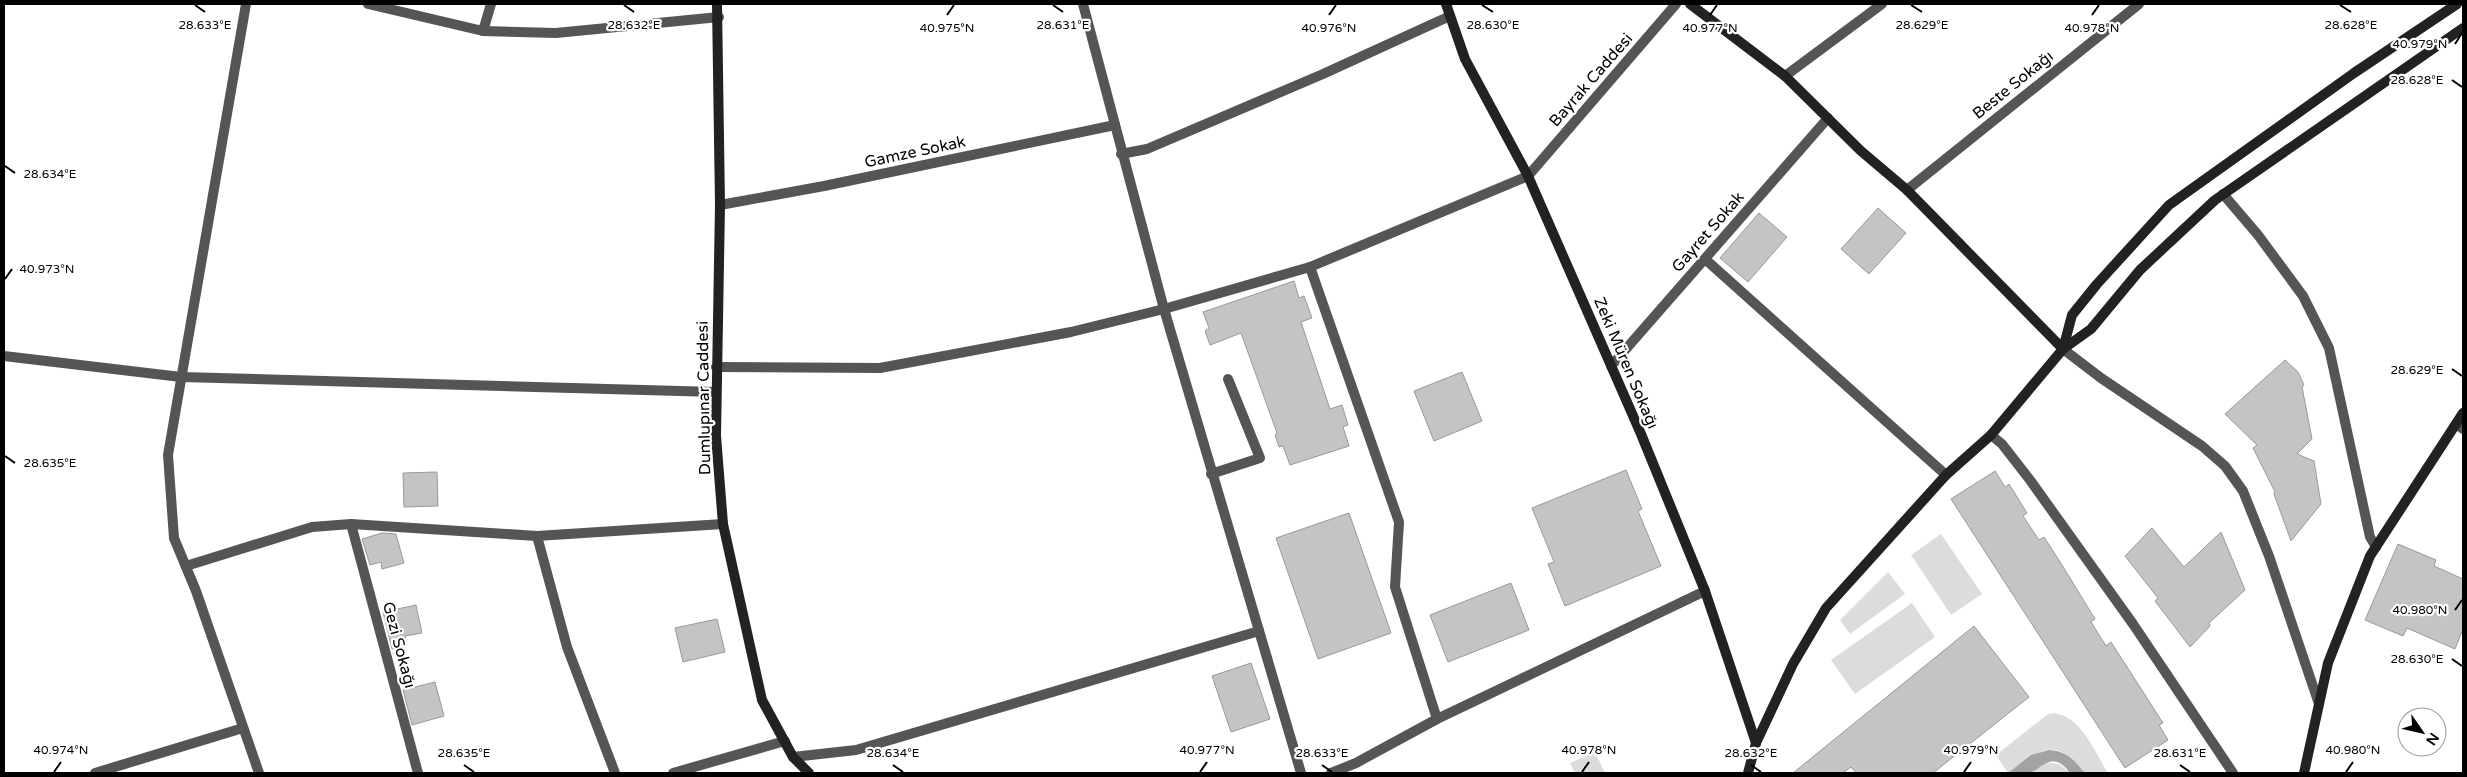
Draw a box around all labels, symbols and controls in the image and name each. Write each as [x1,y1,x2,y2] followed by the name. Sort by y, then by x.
[179,18,232,32] text: 28.633°E
[608,18,661,32] text: 28.632°E
[1037,18,1090,32] text: 28.631°E
[1467,18,1520,32] text: 28.630°E
[1896,18,1949,32] text: 28.629°E
[2325,18,2378,32] text: 28.628°E
[920,21,974,35] text: 40.975°N
[1302,21,1356,35] text: 40.976°N
[1682,21,1738,35] text: 40.977°N
[2065,21,2119,35] text: 40.978°N
[1545,29,1637,131] street label: Bayrak Caddesi
[2393,37,2447,51] text: 40.979°N
[1969,46,2057,124] street label: Beste Sokağı
[2391,73,2444,87] text: 28.628°E
[863,131,968,172] street label: Gamze Sokak
[24,167,77,181] text: 28.634°E
[1667,187,1749,277] street label: Gayret Sokak
[20,262,74,276] text: 40.973°N
[1589,294,1663,432] street label: Zeki Müren Sokağı
[693,321,715,475] street label: Dumlupınar Caddesi
[2391,363,2444,377] text: 28.629°E
[24,456,77,470] text: 28.635°E
[378,600,420,690] street label: Gezi Sokağı
[2393,603,2447,617] text: 40.980°N
[2391,652,2444,666] text: 28.630°E
[2397,707,2447,757] north arrow
[2422,730,2443,748] text: N
[34,743,88,757] text: 40.974°N
[1179,743,1235,757] text: 40.977°N
[1562,743,1616,757] text: 40.978°N
[1944,743,1998,757] text: 40.979°N
[2326,743,2380,757] text: 40.980°N
[438,746,491,760] text: 28.635°E
[867,746,920,760] text: 28.634°E
[1296,746,1349,760] text: 28.633°E
[1725,746,1778,760] text: 28.632°E
[2154,746,2207,760] text: 28.631°E

